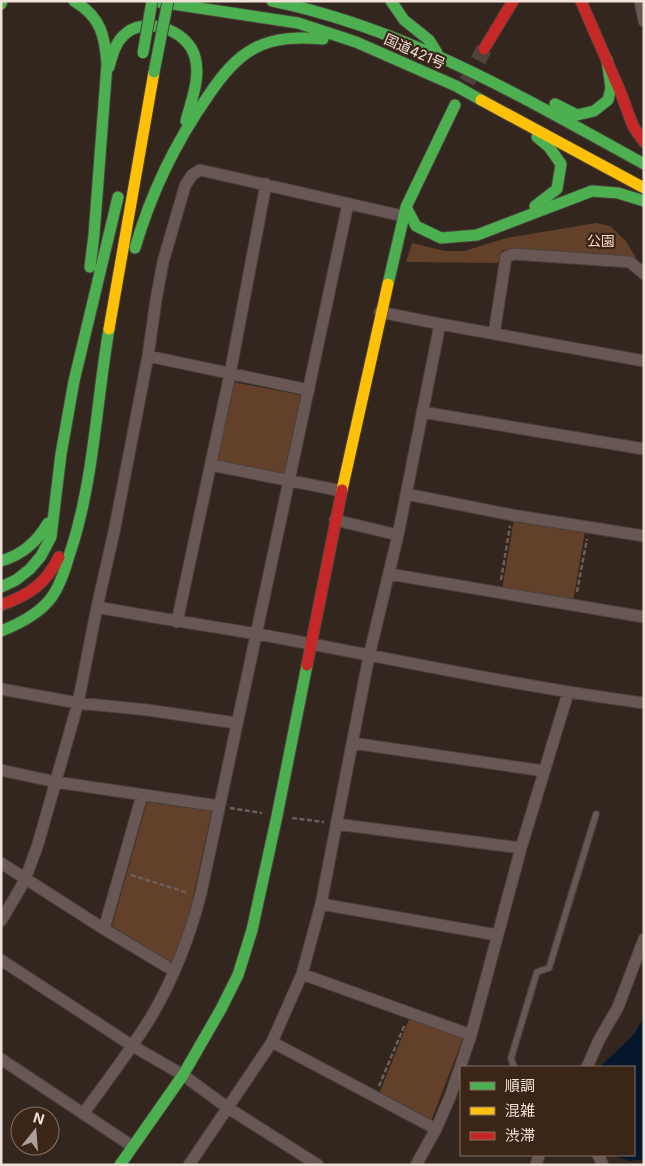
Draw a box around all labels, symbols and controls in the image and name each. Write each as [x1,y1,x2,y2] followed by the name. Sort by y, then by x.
[382,30,448,72] street label: 国道421号
[587,232,615,249] park label: 公園
[460,1066,635,1156] legend
[505,1076,535,1095] text: 順調
[505,1101,535,1120] text: 混雑
[10,1106,60,1156] north arrow
[31,1108,47,1128] text: N
[505,1126,535,1145] text: 渋滞

